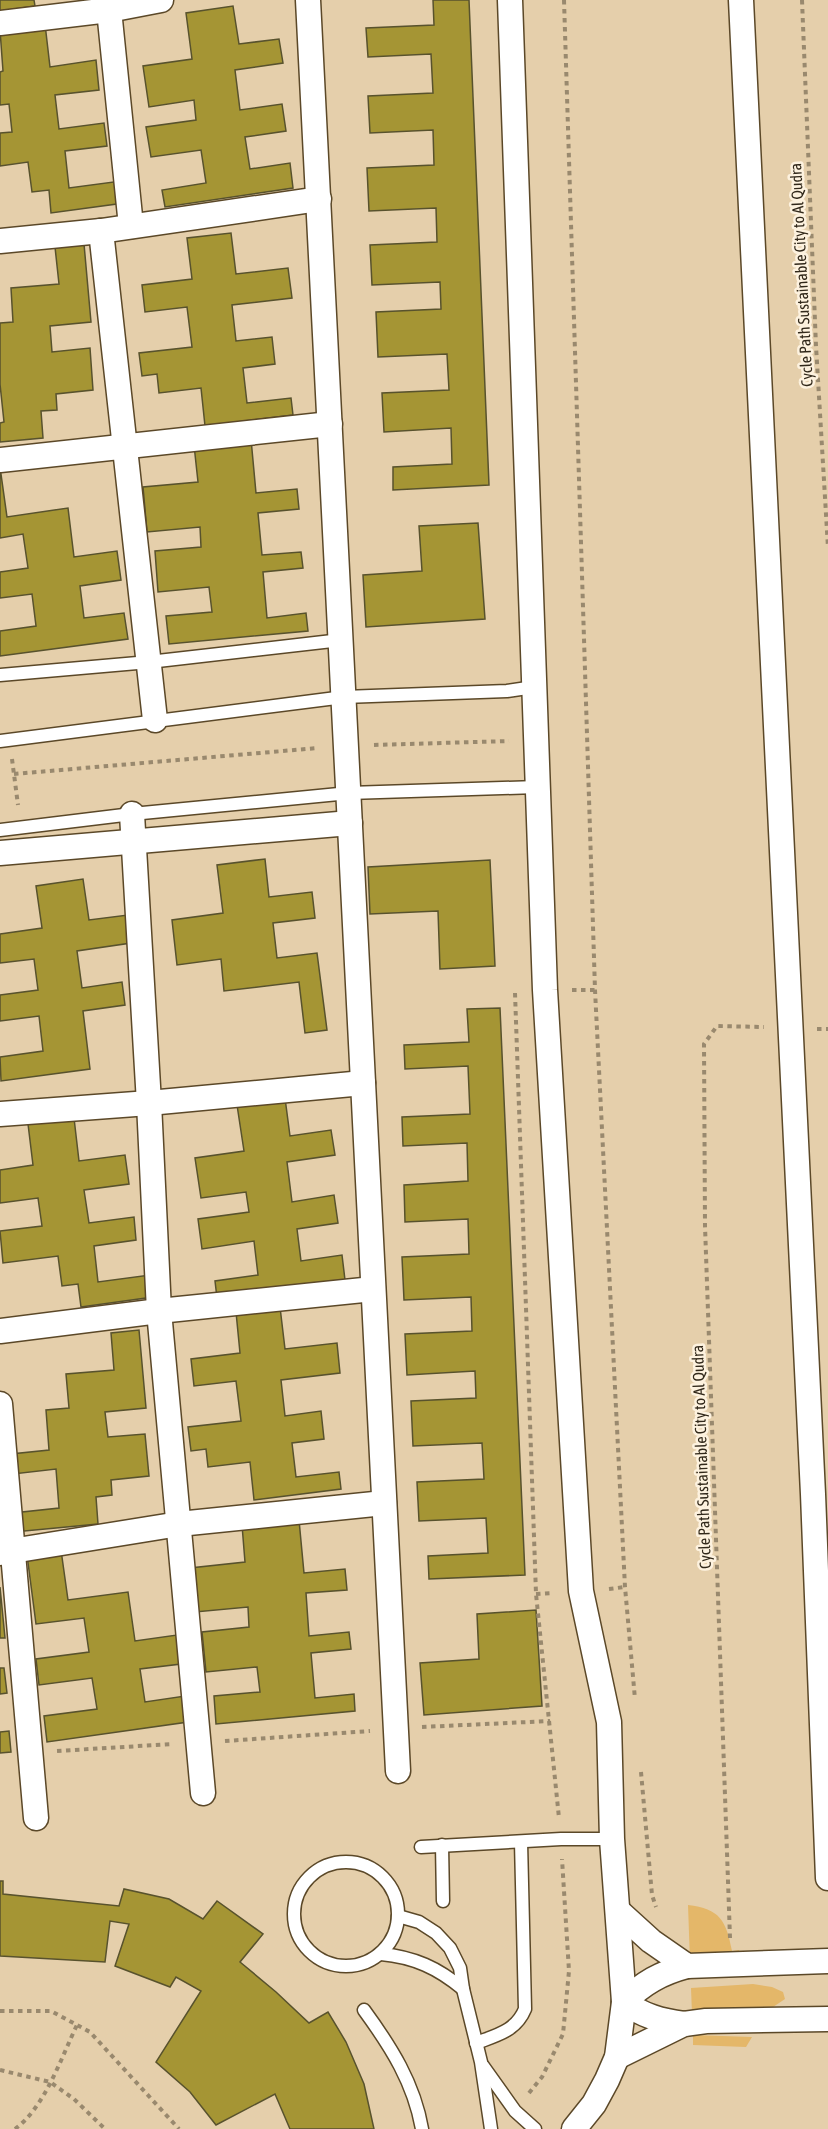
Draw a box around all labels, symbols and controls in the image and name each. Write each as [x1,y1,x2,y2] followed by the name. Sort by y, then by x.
[786,163,817,387] street label: Cycle Path Sustainable City to Al Qudra
[688,1345,715,1569] street label: Cycle Path Sustainable City to Al Qudra

